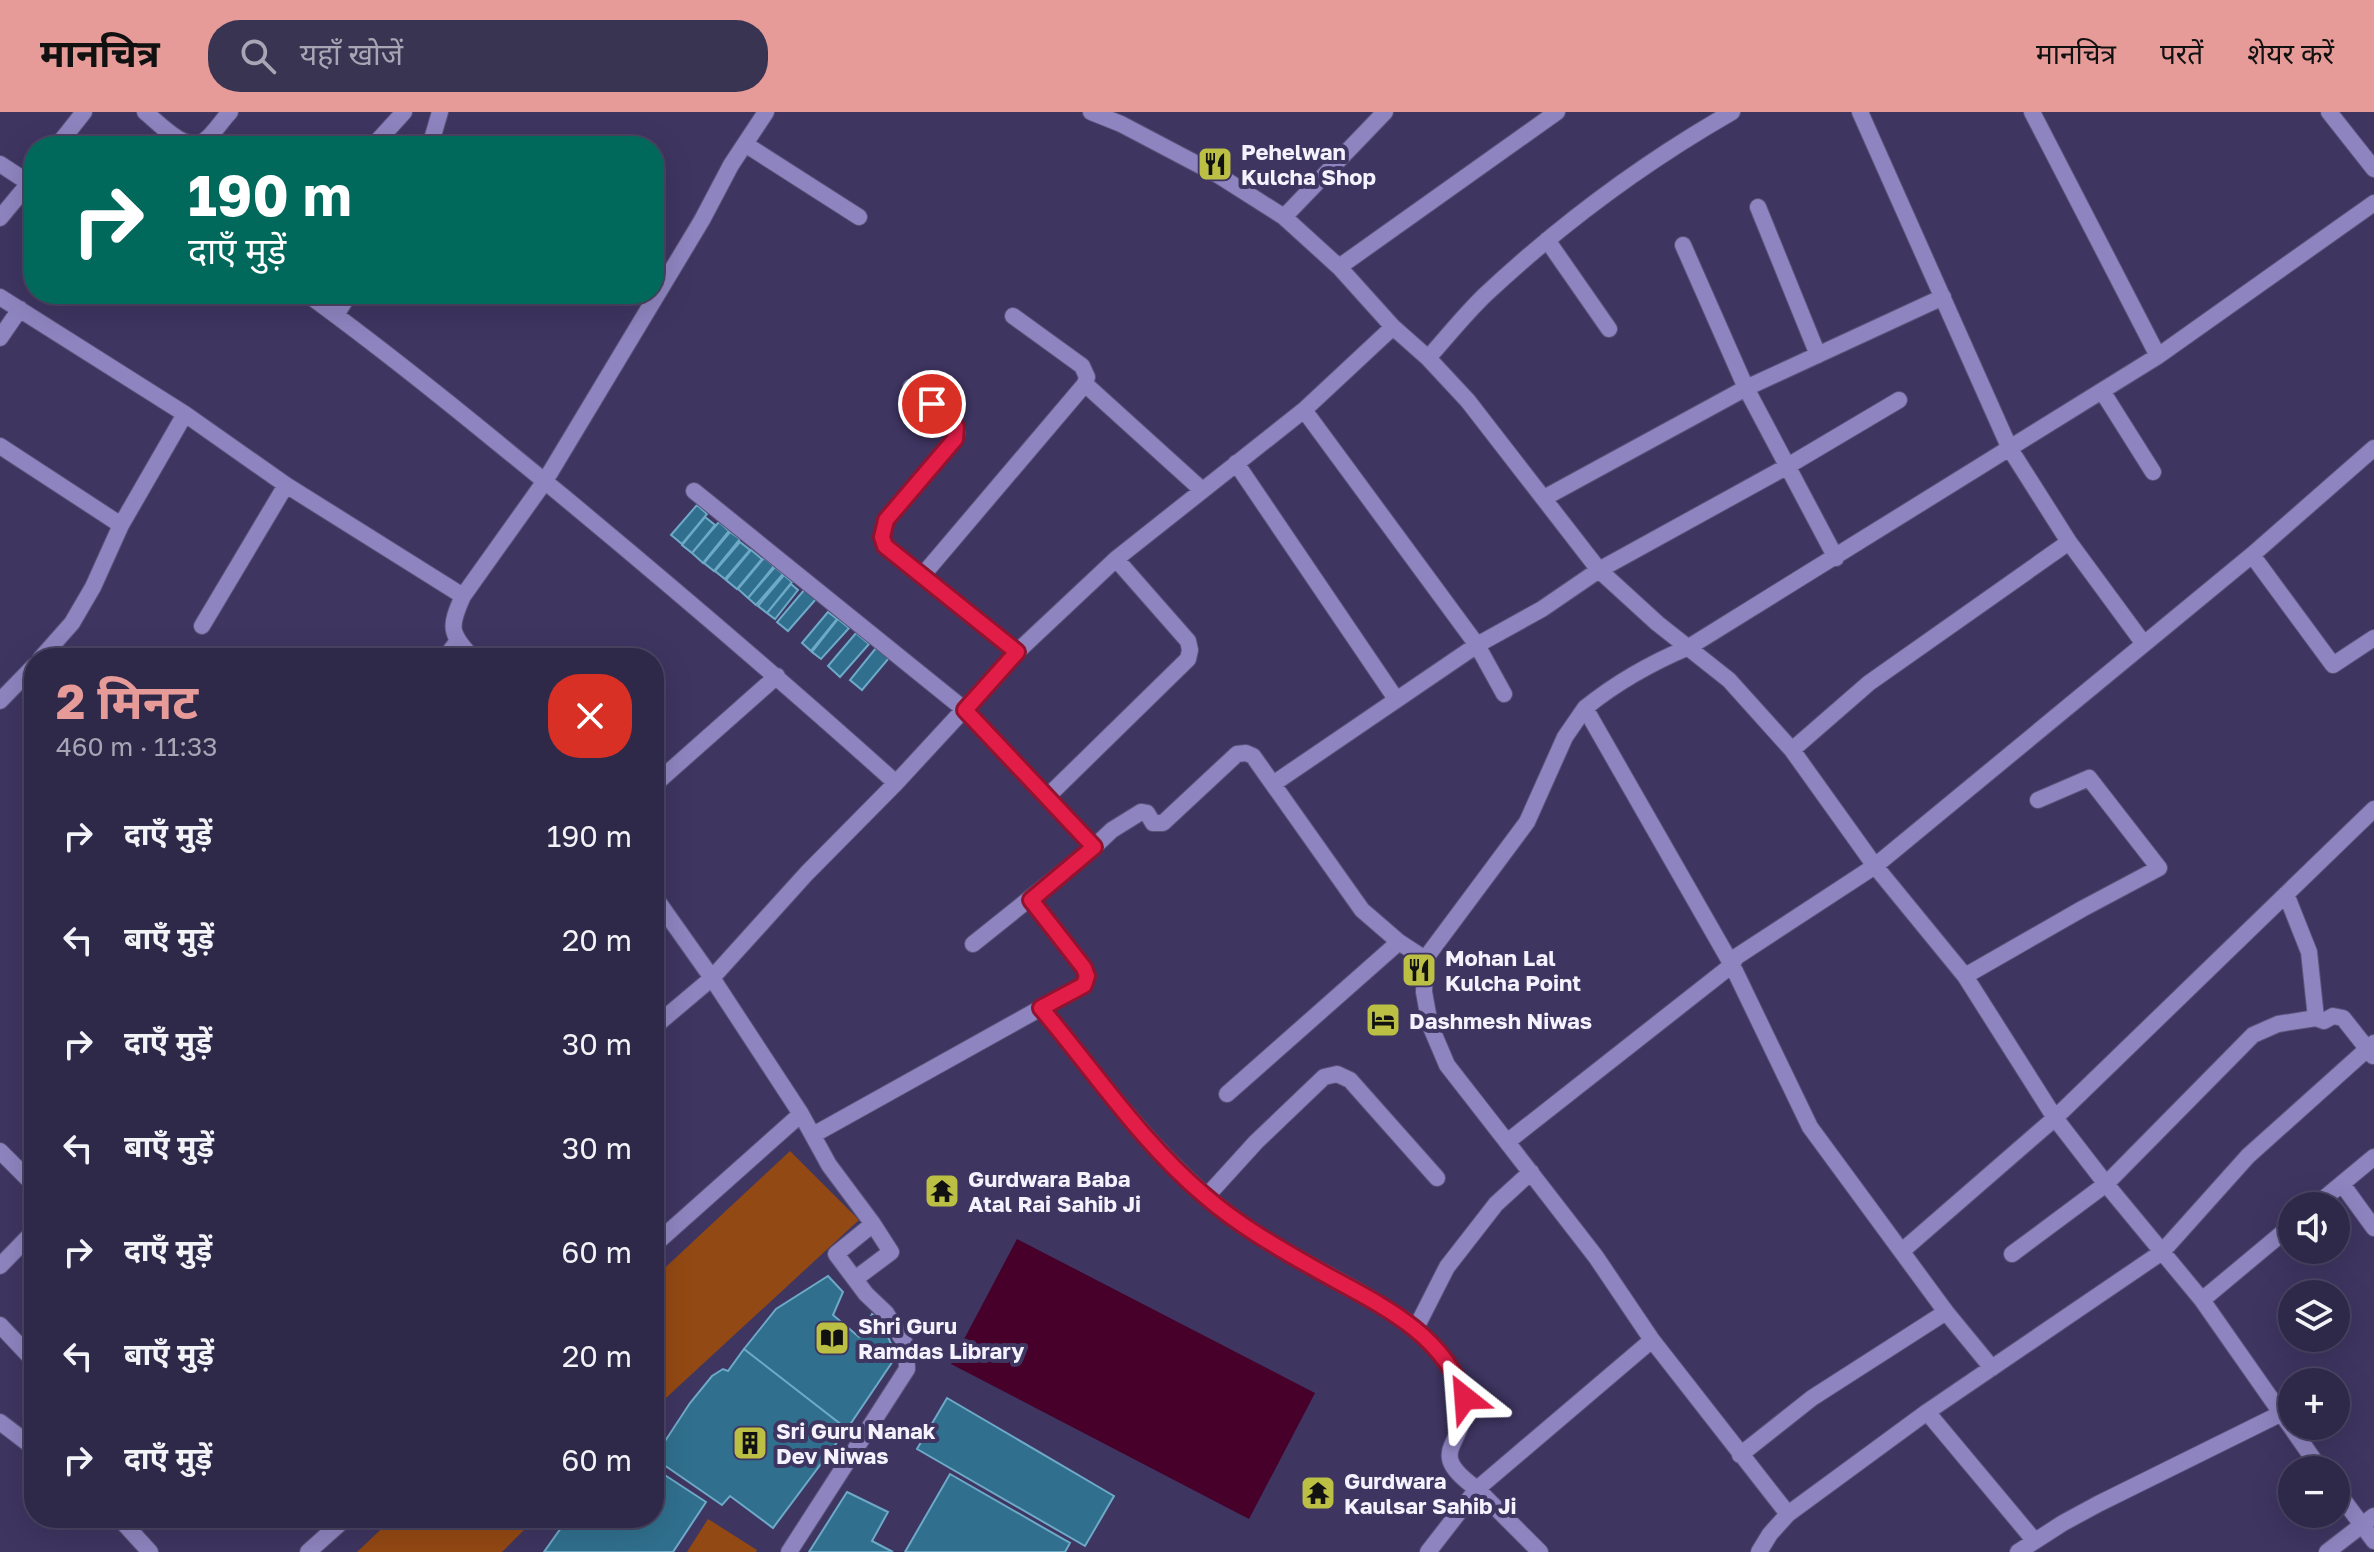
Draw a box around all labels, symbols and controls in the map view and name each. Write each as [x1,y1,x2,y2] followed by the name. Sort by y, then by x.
[208,20,768,92] search box
[40,30,160,75] text: मानचित्र
[236,34,280,78] icon: search
[300,36,403,72] text: यहाँ खोजें
[2036,37,2116,70] text: मानचित्र
[2160,37,2203,70] text: परतें
[2247,37,2334,70] text: शेयर करें
[1241,138,1376,190] place label: Pehelwan Kulcha Shop
[1196,145,1234,183] restaurant icon: Pehelwan Kulcha Shop
[188,161,352,228] text: 190 m
[56,168,160,272] icon: right
[188,229,286,272] text: दाएँ मुड़ें
[898,370,966,438] pin
[910,382,954,426] icon: arrive
[56,672,198,730] text: 2 मिनट
[548,674,632,758] button: close
[56,731,217,762] text: 460 m · 11:33
[56,814,100,858] icon: right
[124,816,212,852] text: दाएँ मुड़ें
[547,818,632,854] text: 190 m
[56,918,100,962] icon: left
[124,920,214,956] text: बाएँ मुड़ें
[562,922,632,958] text: 20 m
[1445,944,1581,996] place label: Mohan Lal Kulcha Point
[1400,951,1438,989] restaurant icon: Mohan Lal Kulcha Point
[1364,1001,1402,1039] hotel icon: Dashmesh Niwas
[1409,1007,1592,1034] place label: Dashmesh Niwas
[56,1022,100,1066] icon: right
[124,1024,212,1060] text: दाएँ मुड़ें
[562,1026,632,1062] text: 30 m
[56,1126,100,1170] icon: left
[124,1128,214,1164] text: बाएँ मुड़ें
[562,1130,632,1166] text: 30 m
[968,1165,1141,1217] place label: Gurdwara Baba Atal Rai Sahib Ji
[923,1172,961,1210] temple icon: Gurdwara Baba Atal Rai Sahib Ji
[2278,1192,2350,1528] map controls
[2278,1192,2350,1264] button: sound
[56,1230,100,1274] icon: right
[124,1232,212,1268] text: दाएँ मुड़ें
[561,1234,632,1270] text: 60 m
[2278,1280,2350,1352] button: layers
[858,1312,1025,1364] place label: Shri Guru Ramdas Library
[813,1319,851,1357] library icon: Shri Guru Ramdas Library
[56,1334,100,1378] icon: left
[124,1336,214,1372] text: बाएँ मुड़ें
[562,1338,632,1374] text: 20 m
[1423,1356,1507,1440] position arrow
[2278,1368,2350,1440] button: +
[776,1417,936,1469] place label: Sri Guru Nanak Dev Niwas
[731,1424,769,1462] building icon: Sri Guru Nanak Dev Niwas
[56,1438,100,1482] icon: right
[124,1440,212,1476] text: दाएँ मुड़ें
[561,1442,632,1478] text: 60 m
[2278,1456,2350,1528] button: −
[1344,1467,1517,1519] place label: Gurdwara Kaulsar Sahib Ji
[1299,1474,1337,1512] temple icon: Gurdwara Kaulsar Sahib Ji

